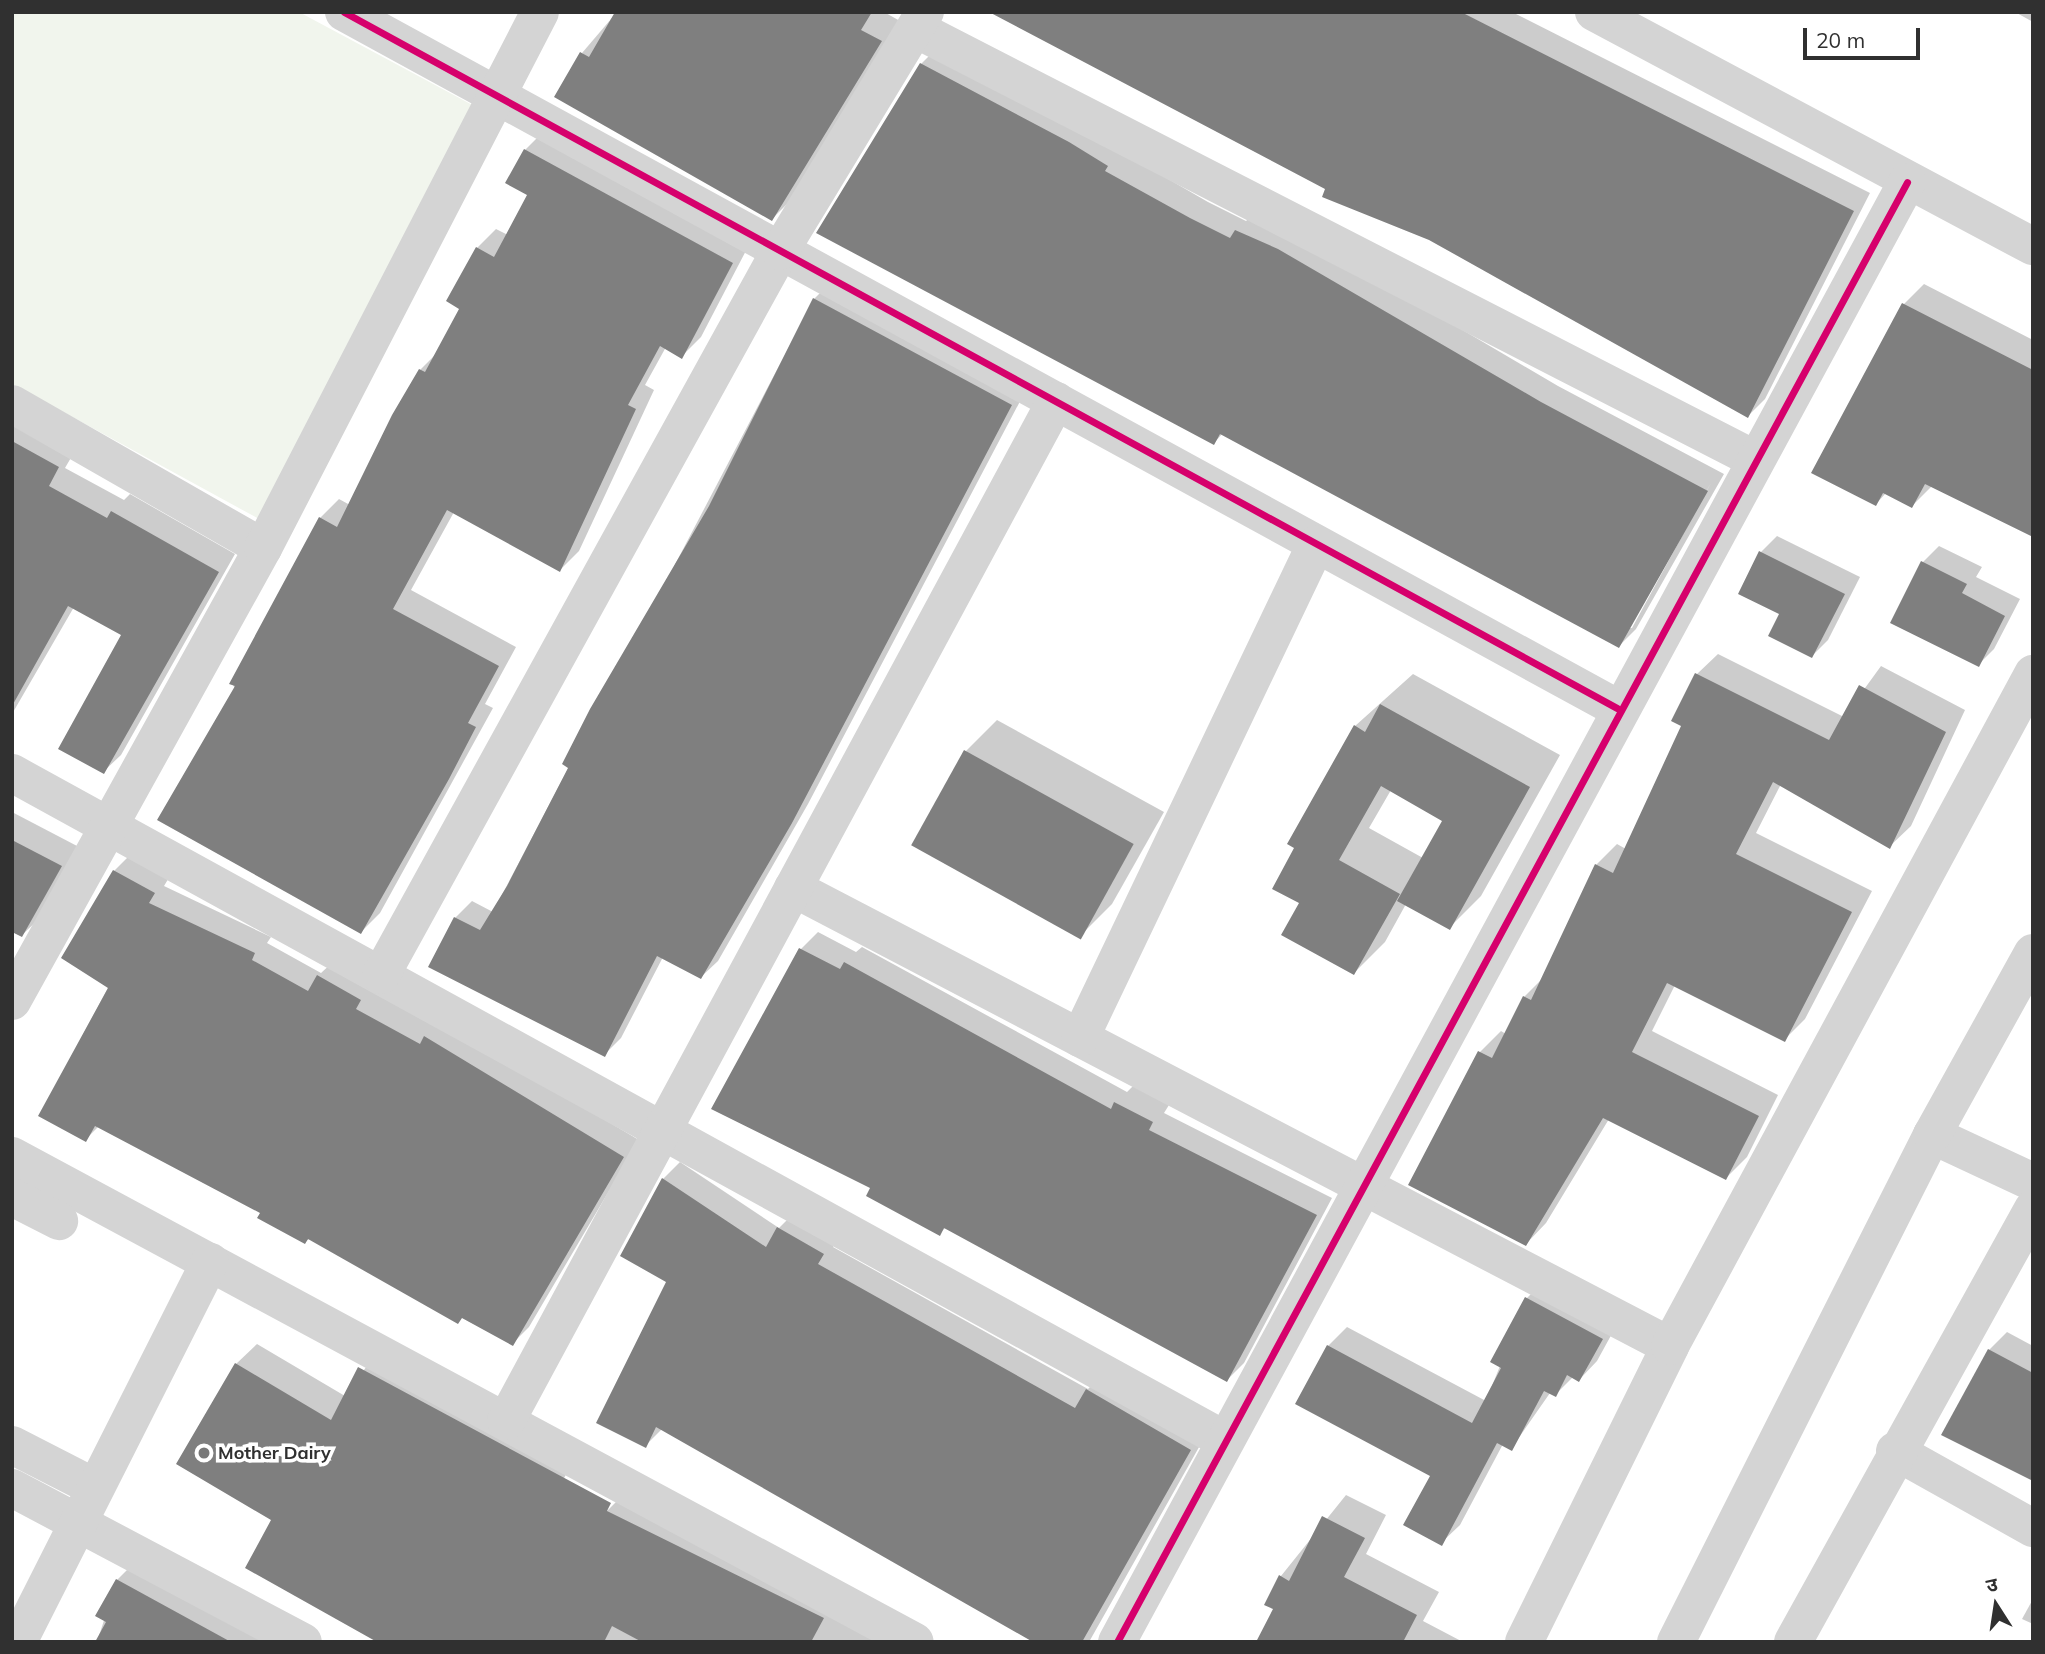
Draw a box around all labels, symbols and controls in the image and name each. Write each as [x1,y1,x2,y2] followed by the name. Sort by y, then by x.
[1807,14,1924,58] scale bar
[1816,27,1865,53] text: 20 m
[218,1442,331,1464] place label: Mother Dairy
[196,1445,212,1461] marker: Mother Dairy
[1961,1570,2031,1640] north arrow
[1984,1572,2000,1597] text: उ

